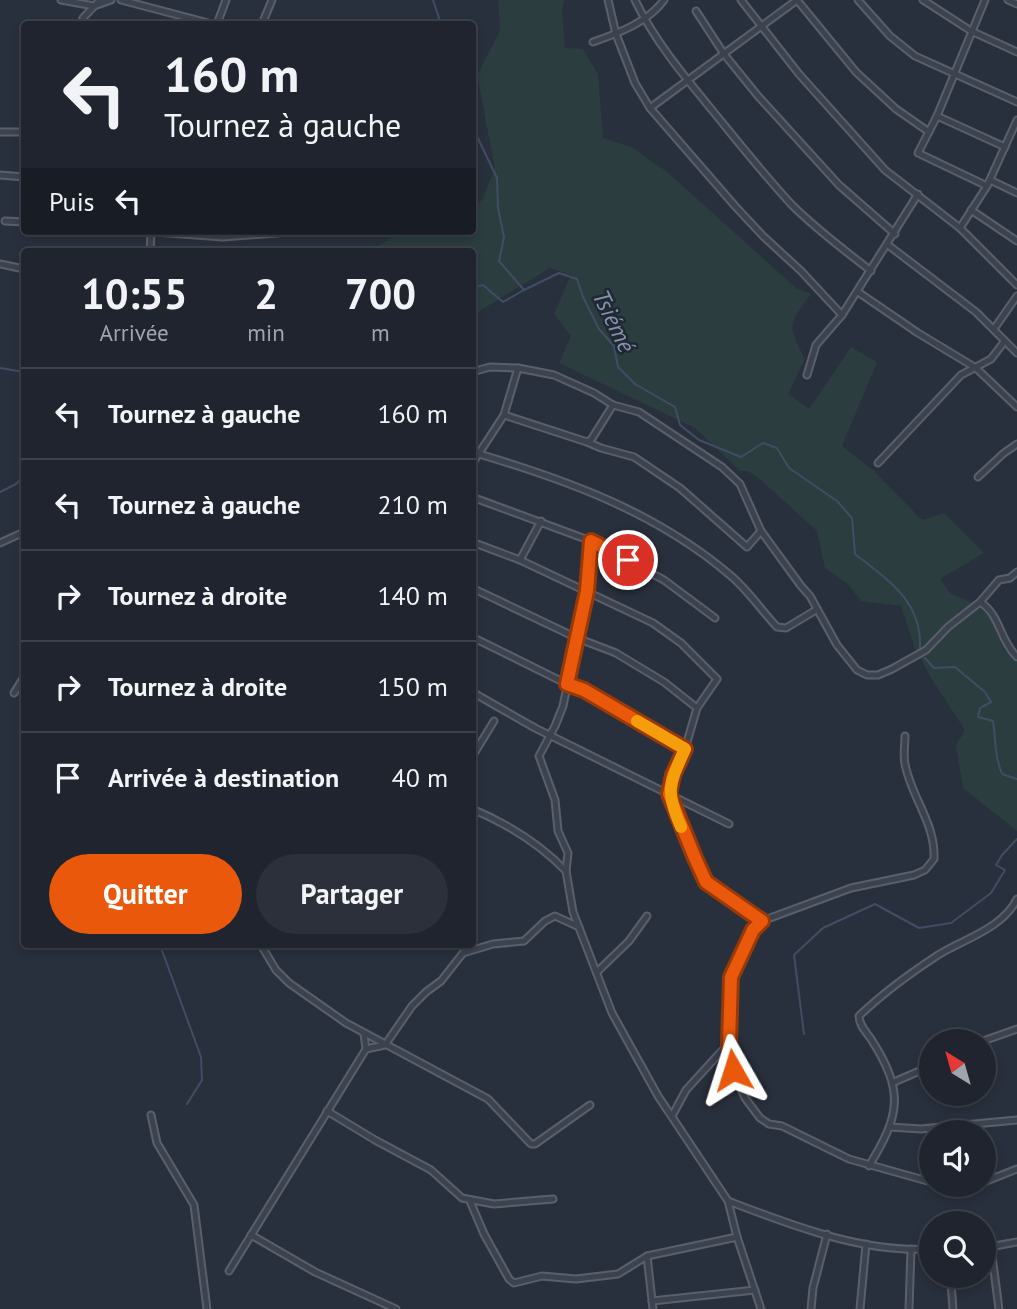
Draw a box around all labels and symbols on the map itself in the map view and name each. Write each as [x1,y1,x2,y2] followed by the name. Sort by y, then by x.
[586,284,642,358] water label: Tsiémé
[598,530,658,590] pin
[919,1029,996,1106] north arrow
[696,1033,770,1107] position arrow

